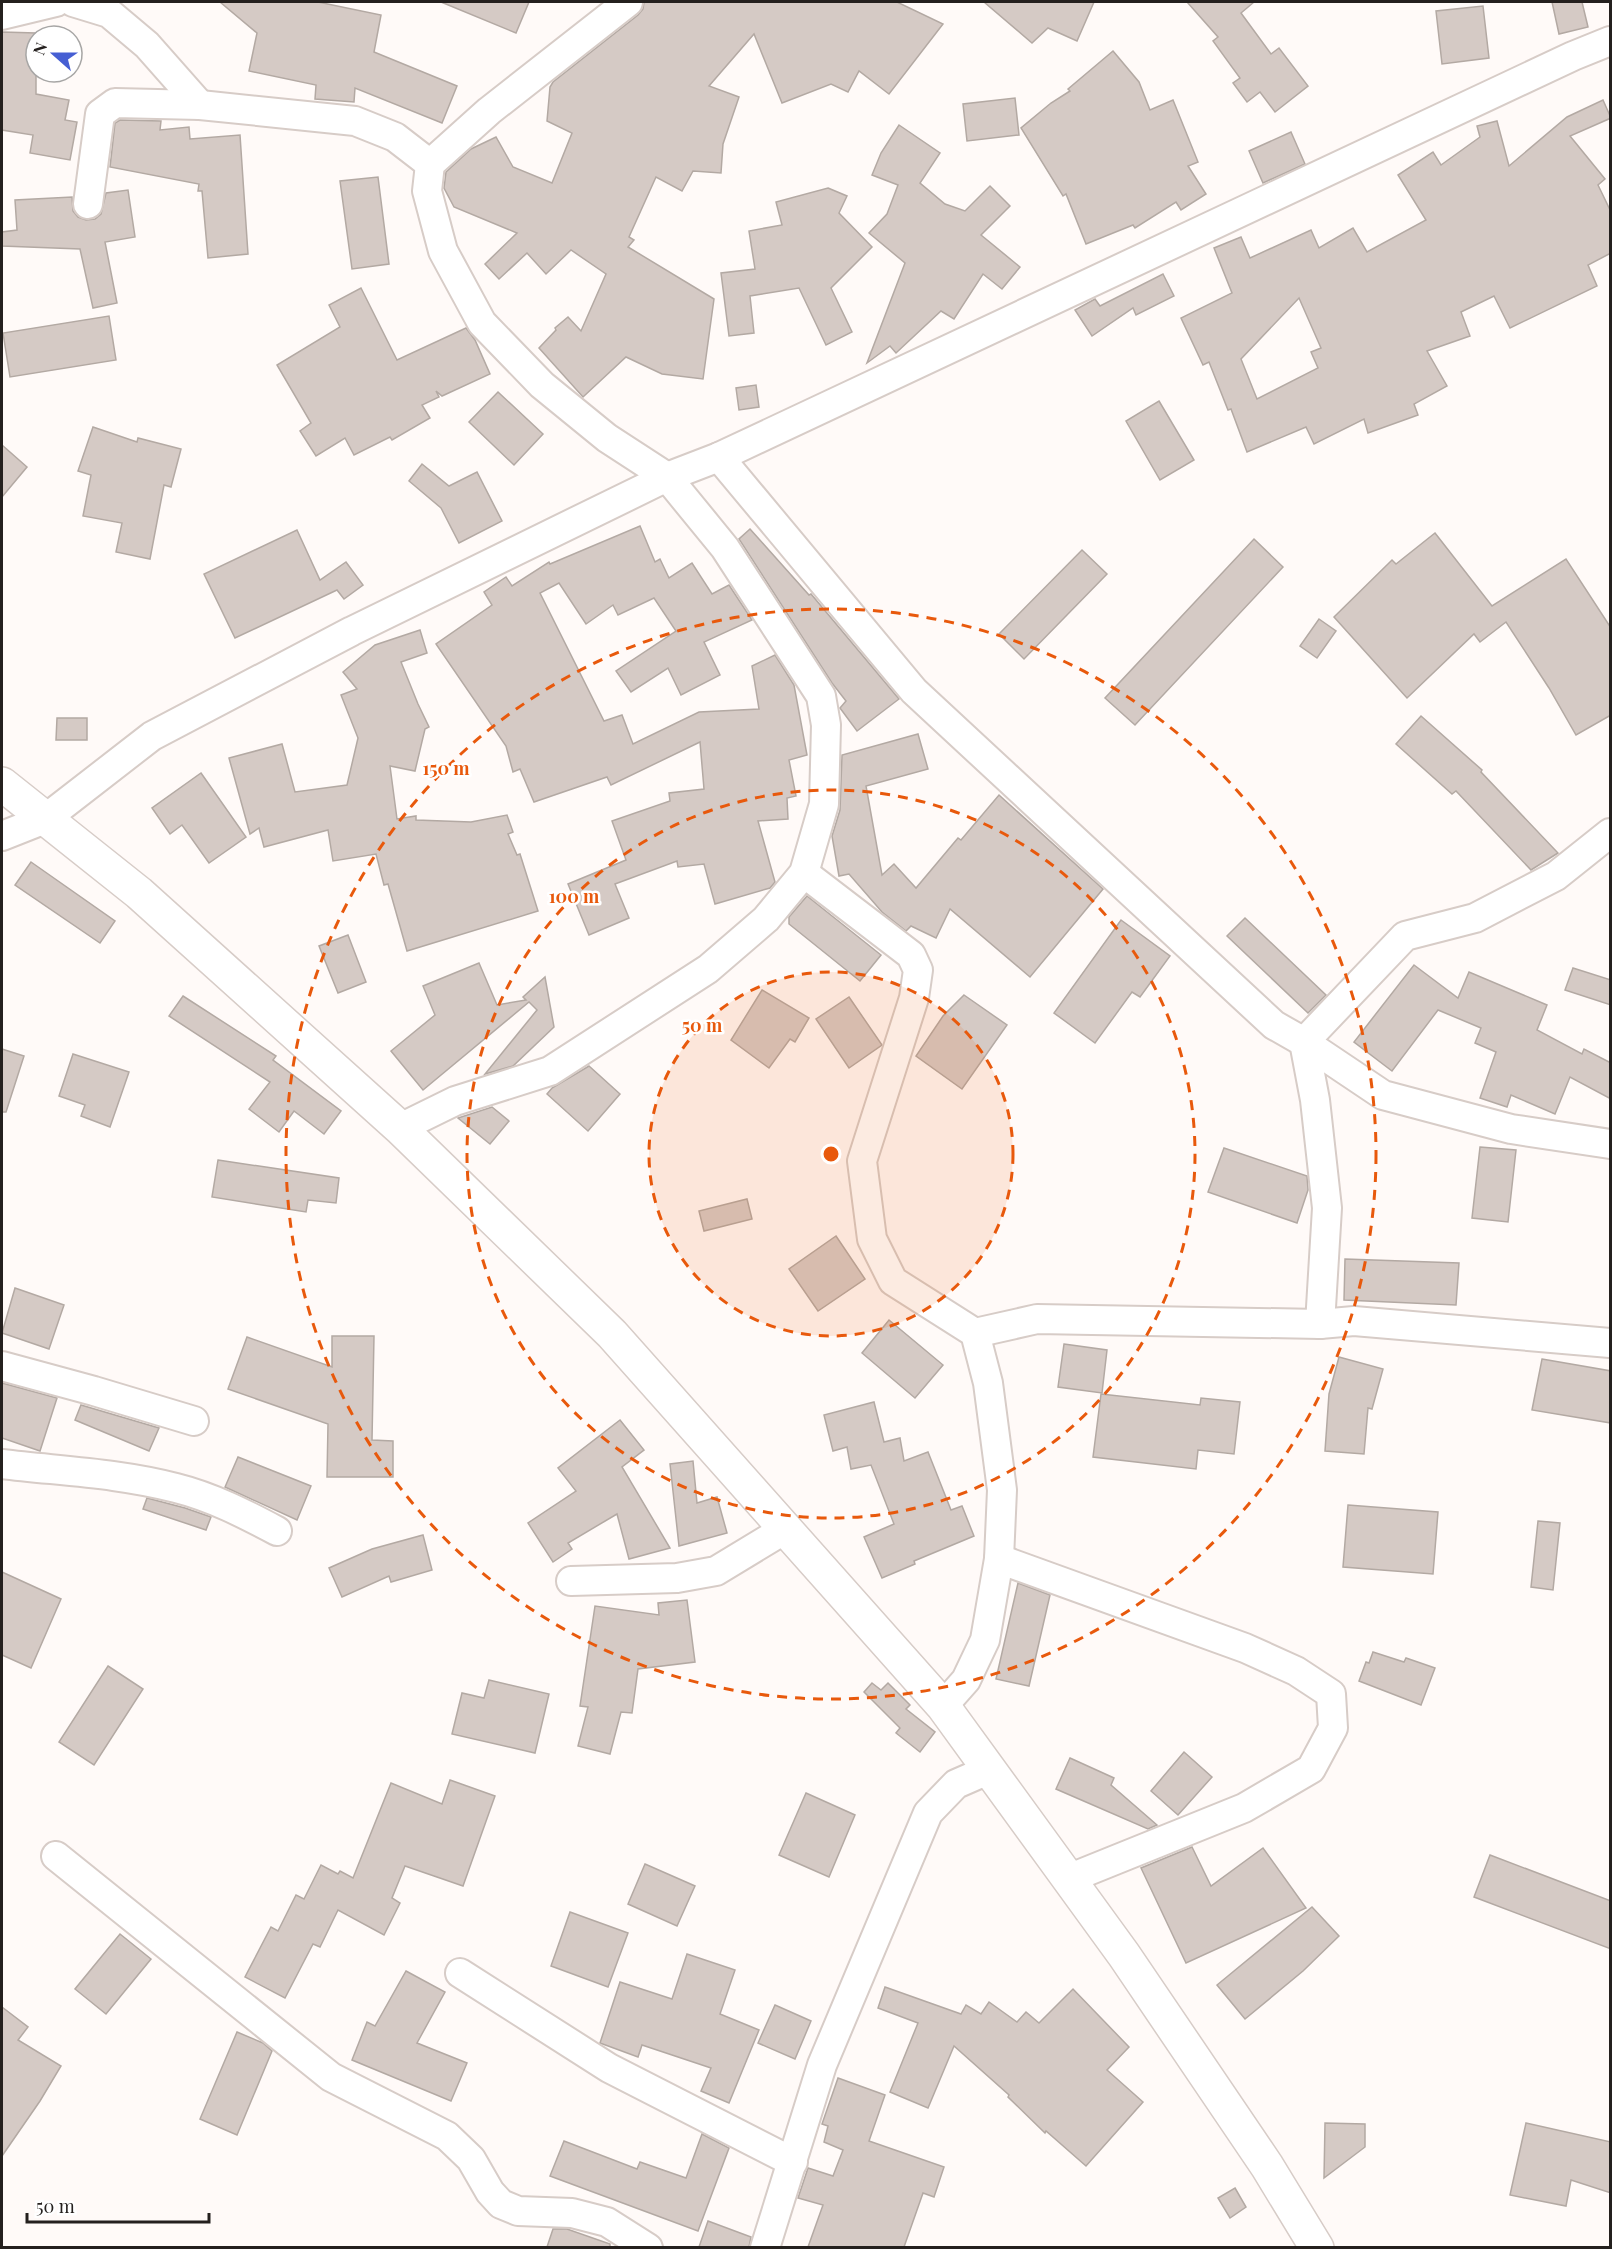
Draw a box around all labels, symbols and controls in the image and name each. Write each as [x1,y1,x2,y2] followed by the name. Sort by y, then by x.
[24,24,84,84] north arrow
[28,39,52,58] text: N
[422,756,470,780] text: 150 m
[549,884,600,908] text: 100 m
[682,1013,723,1037] text: 50 m
[821,1144,841,1164] centre of rings
[27,2186,208,2224] scale bar
[36,2194,75,2218] text: 50 m

